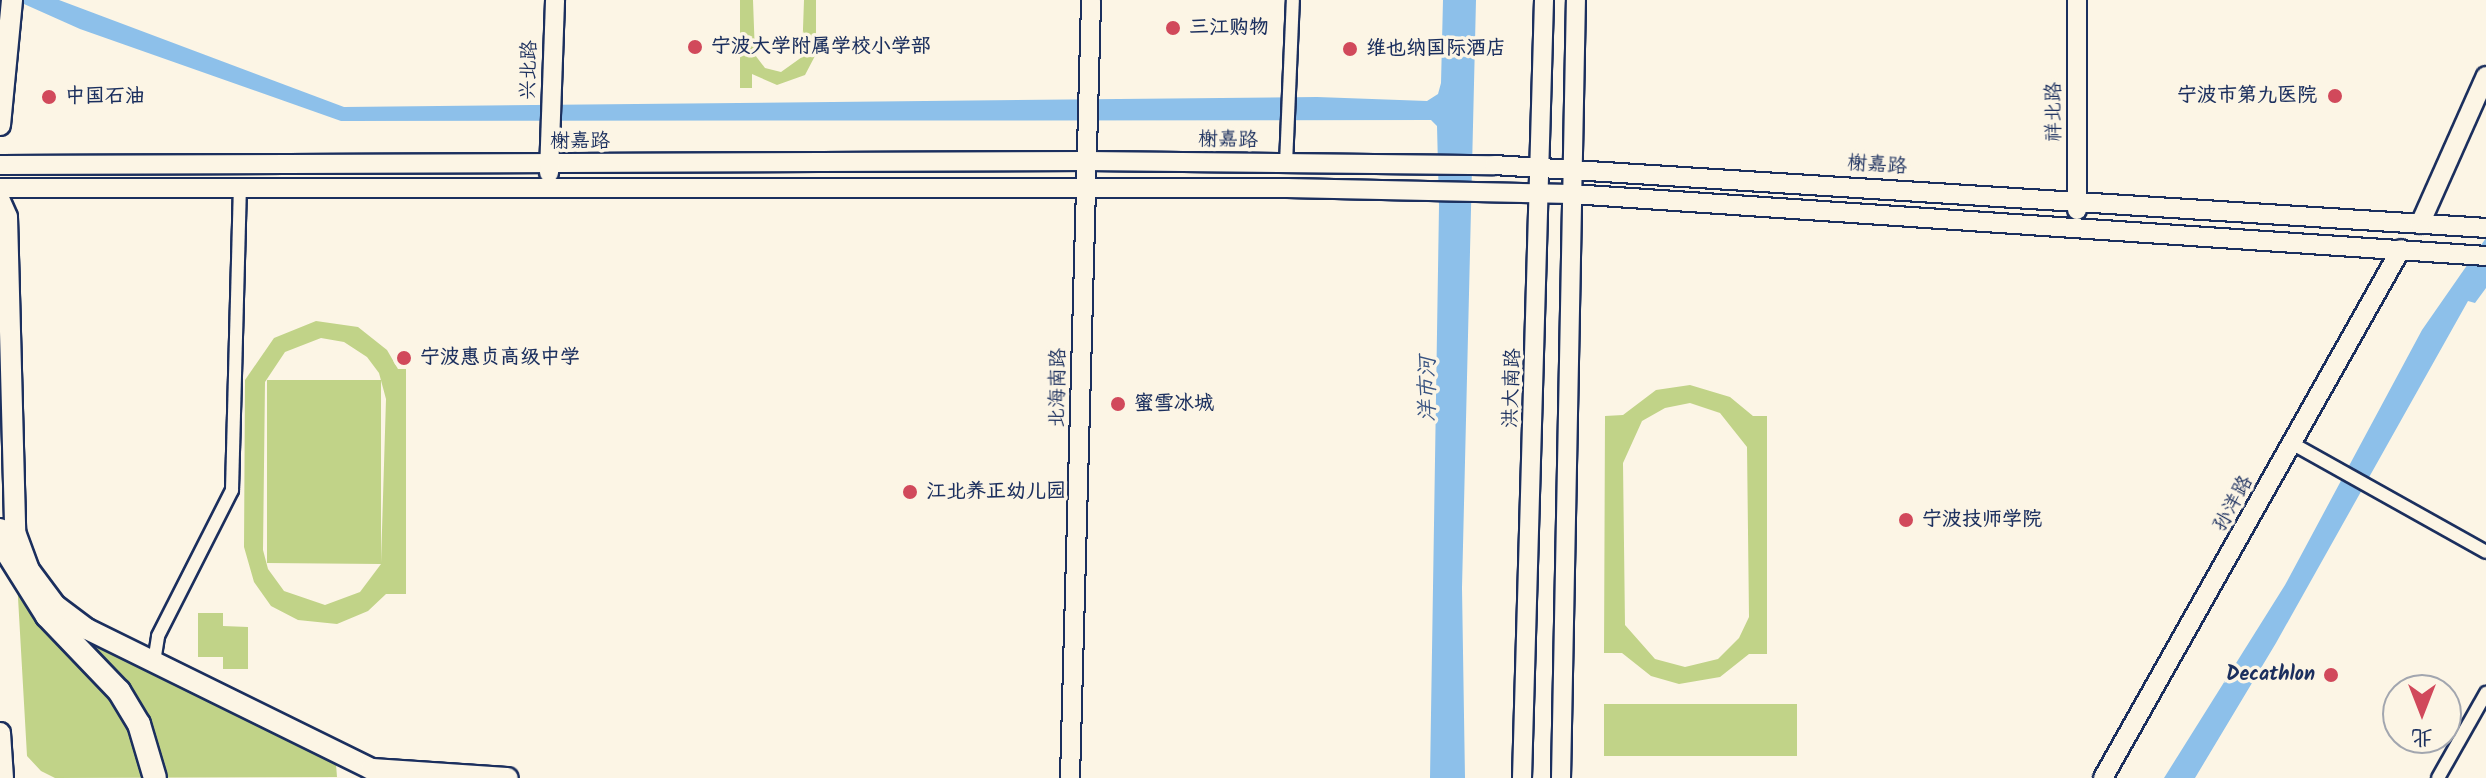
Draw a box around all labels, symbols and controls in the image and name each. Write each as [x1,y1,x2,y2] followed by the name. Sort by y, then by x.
[1189,16,1269,40] place label: 三江购物
[1164,19,1182,37] marker: 三江购物
[711,35,931,59] place label: 宁波大学附属学校小学部
[1366,37,1506,61] place label: 维也纳国际酒店
[686,38,704,56] marker: 宁波大学附属学校小学部
[517,40,543,100] street label: 兴北路
[1341,40,1359,58] marker: 维也纳国际酒店
[2043,82,2067,142] street label: 祥北路
[2177,84,2317,108] place label: 宁波市第九医院
[65,85,145,109] place label: 中国石油
[2324,85,2346,107] marker: 宁波市第九医院
[40,88,58,106] marker: 中国石油
[1198,128,1258,154] street label: 榭嘉路
[550,130,610,154] street label: 榭嘉路
[1846,152,1908,180] street label: 榭嘉路
[420,346,580,370] place label: 宁波惠贞高级中学
[1046,348,1072,428] street label: 北海南路
[1500,348,1526,428] street label: 洪大南路
[395,349,413,367] marker: 宁波惠贞高级中学
[1416,356,1442,422] water label: 洋市河
[1134,392,1214,416] place label: 蜜雪冰城
[1109,395,1127,413] marker: 蜜雪冰城
[2209,472,2259,536] street label: 孙洋路
[926,480,1066,504] place label: 江北养正幼儿园
[901,483,919,501] marker: 江北养正幼儿园
[1922,508,2042,532] place label: 宁波技师学院
[1897,511,1915,529] marker: 宁波技师学院
[2226,663,2315,687] place label: Decathlon
[2322,666,2340,684] marker: Decathlon
[2382,674,2462,754] north arrow
[2411,719,2433,754] text: 北

